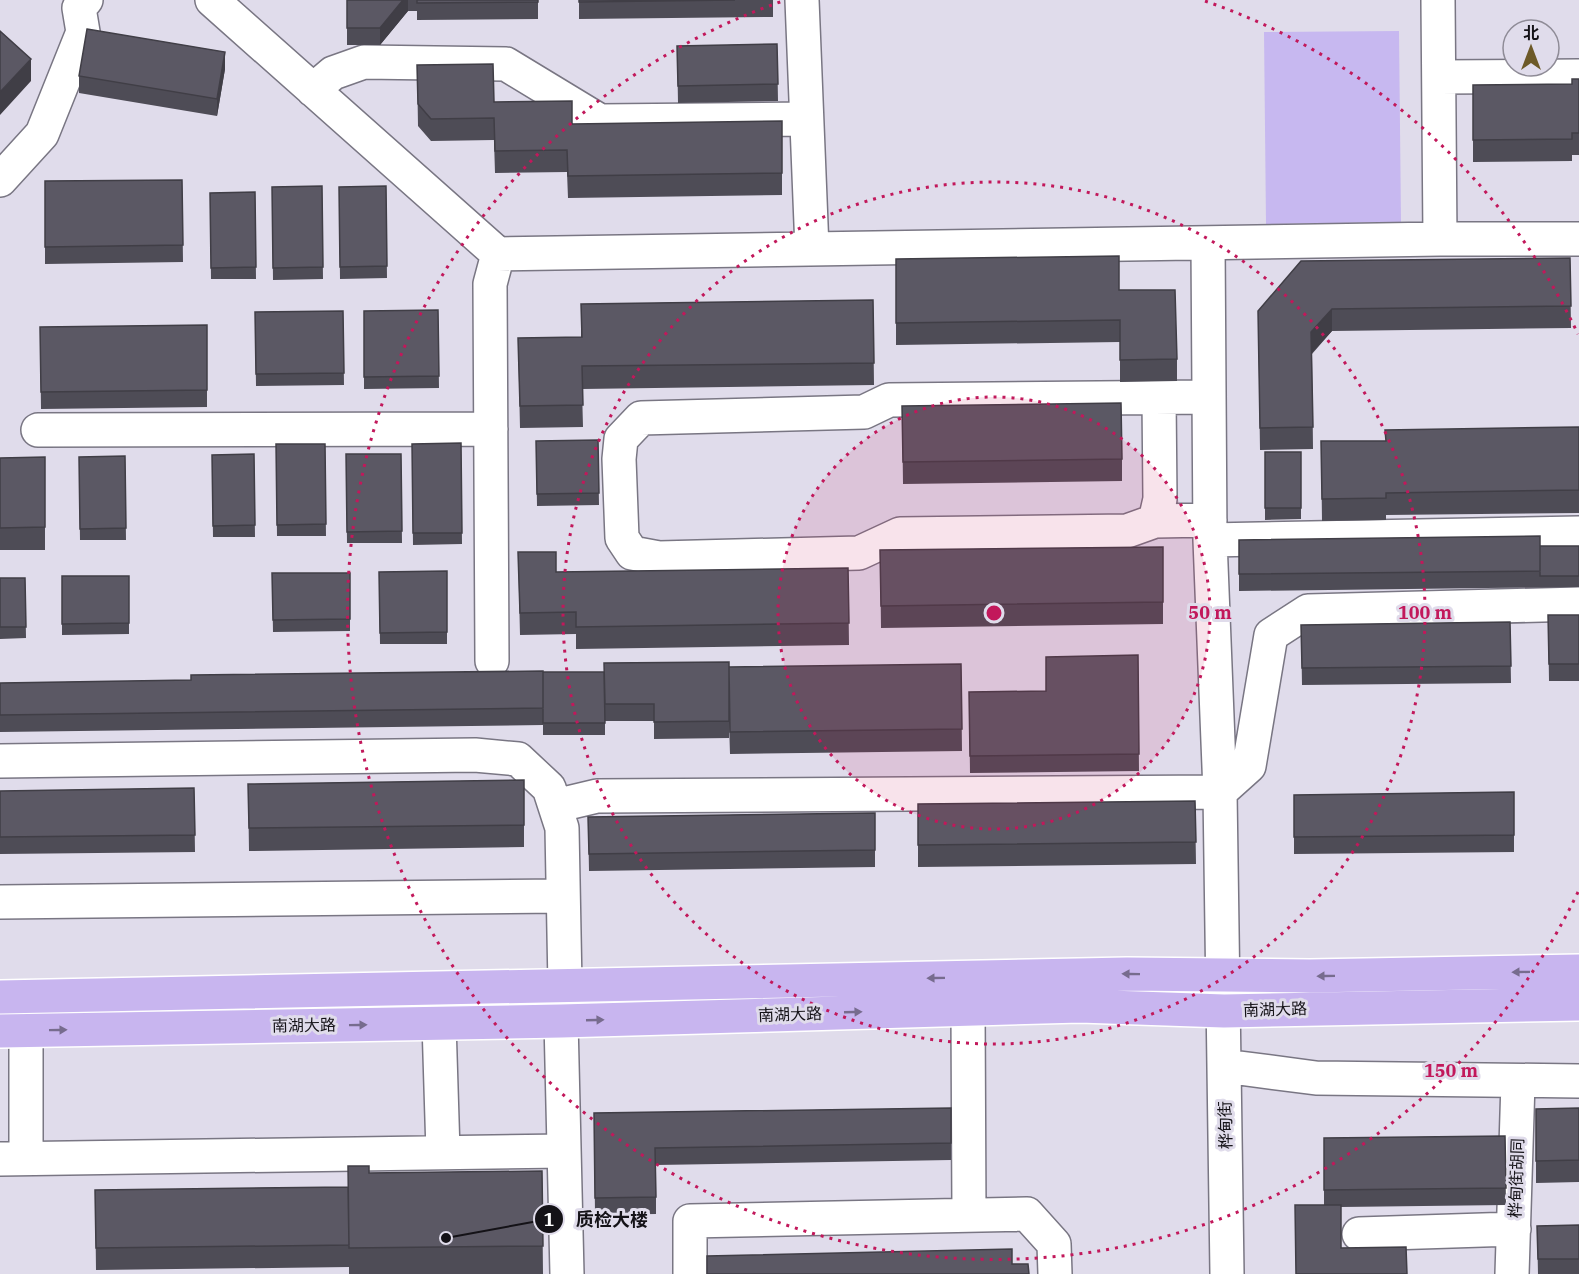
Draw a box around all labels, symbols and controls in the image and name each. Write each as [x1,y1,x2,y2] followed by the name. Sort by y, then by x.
[1501,18,1561,78] north arrow
[1523,23,1539,43] text: 北
[1188,601,1232,624] text: 50 m
[1398,601,1453,624] text: 100 m
[984,603,1004,623] centre of rings
[1511,968,1530,977] one-way arrow
[1121,970,1140,979] one-way arrow
[1316,971,1335,981] one-way arrow
[926,973,945,983] one-way arrow
[1243,998,1307,1020] street label: 南湖大路
[758,1003,822,1025] street label: 南湖大路
[844,1008,863,1017] one-way arrow
[272,1014,336,1036] street label: 南湖大路
[586,1015,605,1024] one-way arrow
[349,1020,368,1029] one-way arrow
[49,1025,68,1035] one-way arrow
[1424,1059,1479,1082] text: 150 m
[1215,1101,1235,1149] street label: 桦甸街
[1505,1138,1527,1218] street label: 桦甸街胡同
[534,1201,660,1237] callout: 质检大楼
[544,1208,555,1231] text: 1
[576,1208,648,1231] text: 质检大楼

